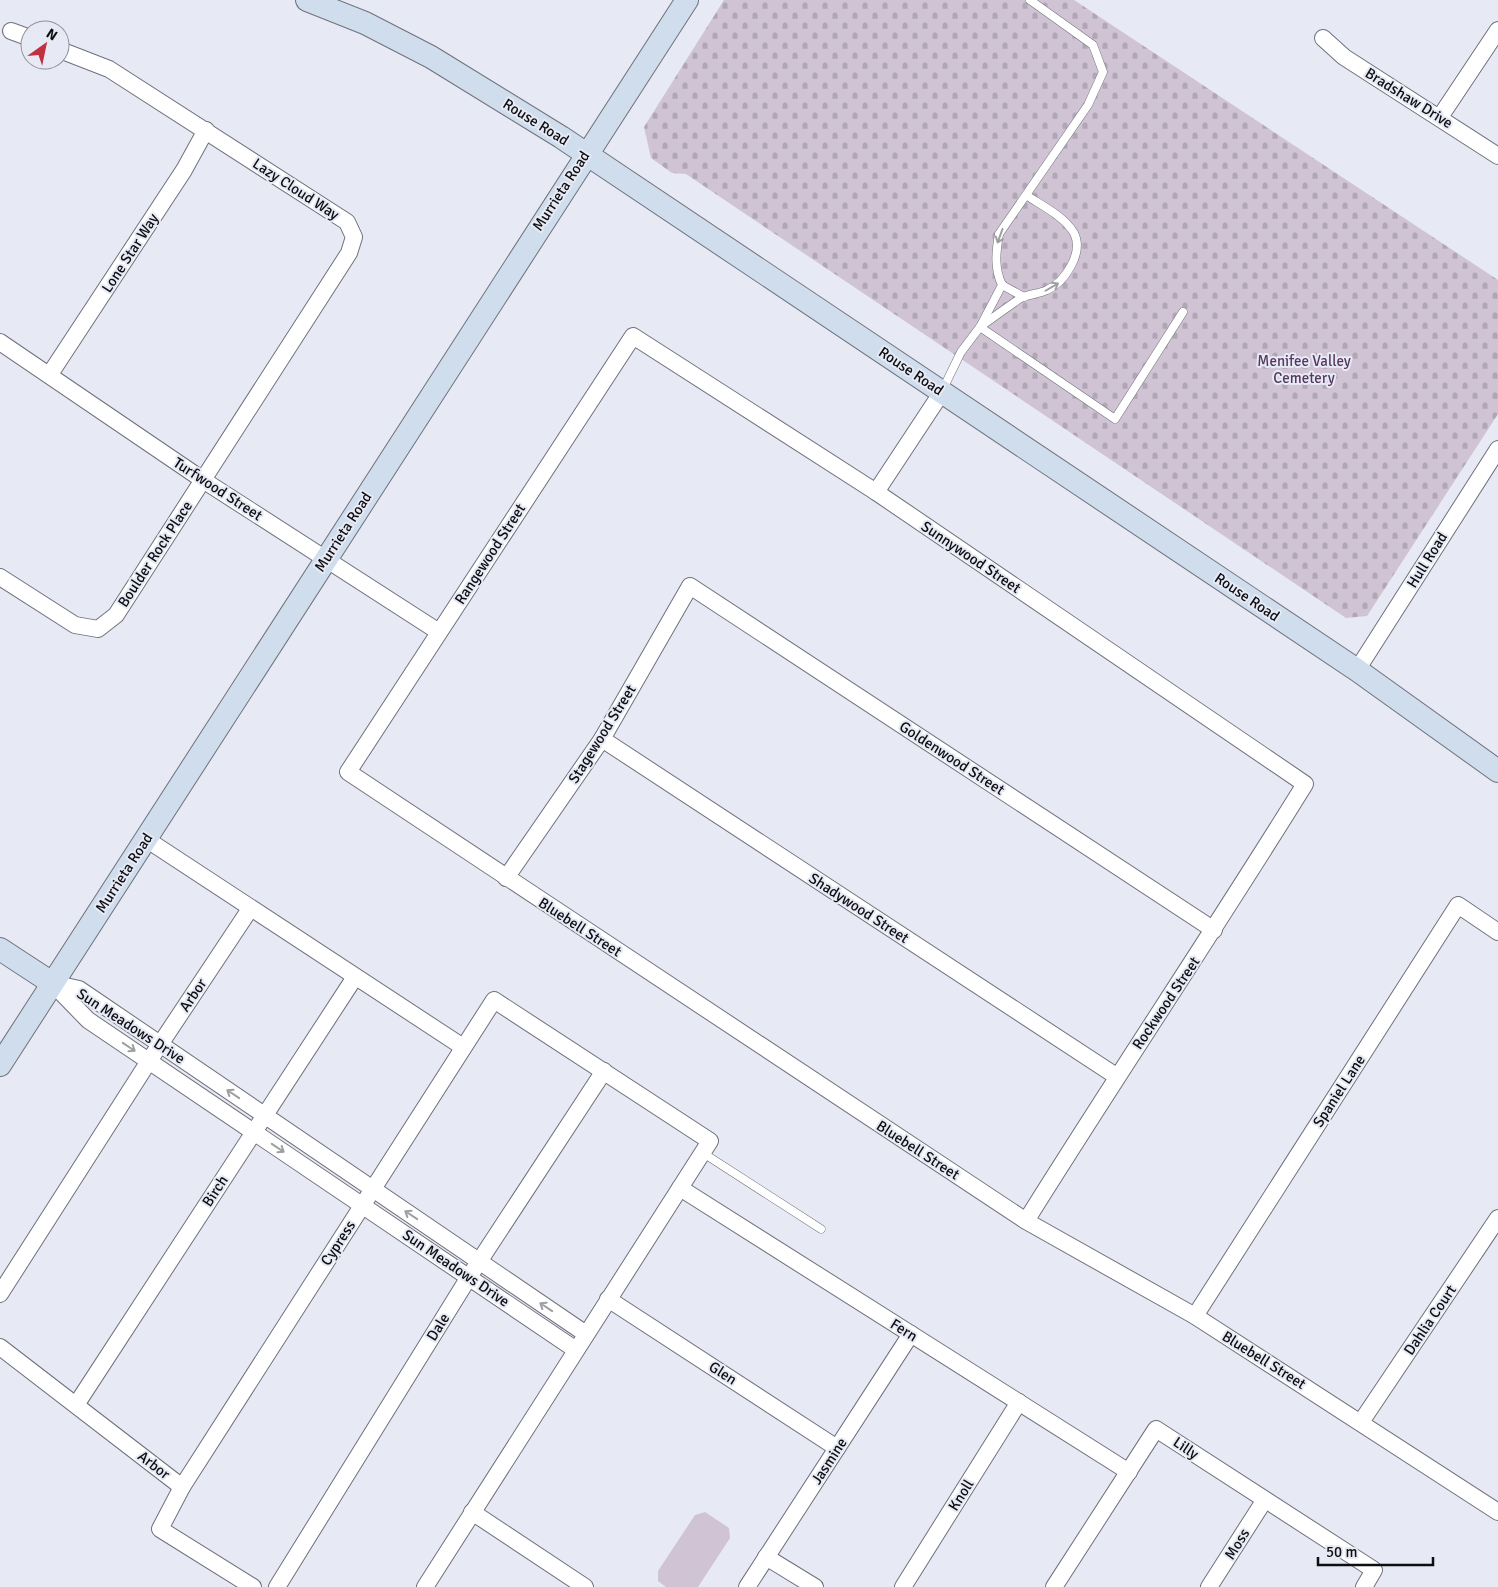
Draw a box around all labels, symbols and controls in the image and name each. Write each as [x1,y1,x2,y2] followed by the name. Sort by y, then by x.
[20,20,70,70] north arrow
[43,25,61,44] text: N
[1362,64,1456,132] street label: Bradshaw Drive
[500,95,572,149] street label: Rouse Road
[529,148,593,234] street label: Murrieta Road
[249,154,343,224] street label: Lazy Cloud Way
[98,210,162,296] street label: Lone Star Way
[995,228,1004,243] one-way arrow
[1044,282,1059,292] one-way arrow
[875,343,947,399] street label: Rouse Road
[1257,352,1351,387] park label: Menifee Valley Cemetery
[170,454,266,524] street label: Turfwood Street
[311,489,375,575] street label: Murrieta Road
[114,497,196,611] street label: Boulder Rock Place
[451,500,529,608] street label: Rangewood Street
[918,517,1024,597] street label: Sunnywood Street
[1403,529,1451,591] street label: Hull Road
[1211,569,1283,625] street label: Rouse Road
[564,681,640,787] street label: Stagewood Street
[896,717,1008,799] street label: Goldenwood Street
[92,830,156,916] street label: Murrieta Road
[806,869,912,947] street label: Shadywood Street
[535,893,625,961] street label: Bluebell Street
[1128,953,1204,1053] street label: Rockwood Street
[175,975,211,1015] street label: Arbor
[74,984,188,1068] street label: Sun Meadows Drive
[122,1042,136,1053] one-way arrow
[1309,1052,1369,1130] street label: Spaniel Lane
[227,1089,241,1099] one-way arrow
[873,1116,963,1184] street label: Bluebell Street
[271,1143,285,1153] one-way arrow
[198,1172,232,1210] street label: Birch
[404,1210,418,1220] one-way arrow
[317,1217,359,1269] street label: Cypress
[399,1226,513,1310] street label: Sun Meadows Drive
[1400,1282,1460,1358] street label: Dahlia Court
[539,1302,553,1312] one-way arrow
[423,1310,453,1344] street label: Dale
[887,1315,921,1345] street label: Fern
[1219,1327,1309,1393] street label: Bluebell Street
[706,1357,740,1389] street label: Glen
[1170,1433,1202,1463] street label: Lilly
[807,1434,851,1488] street label: Jasmine
[134,1447,174,1483] street label: Arbor
[944,1476,978,1514] street label: Knoll
[1221,1525,1254,1563] street label: Moss
[1318,1534,1433,1566] scale bar
[1326,1543,1357,1561] text: 50 m

